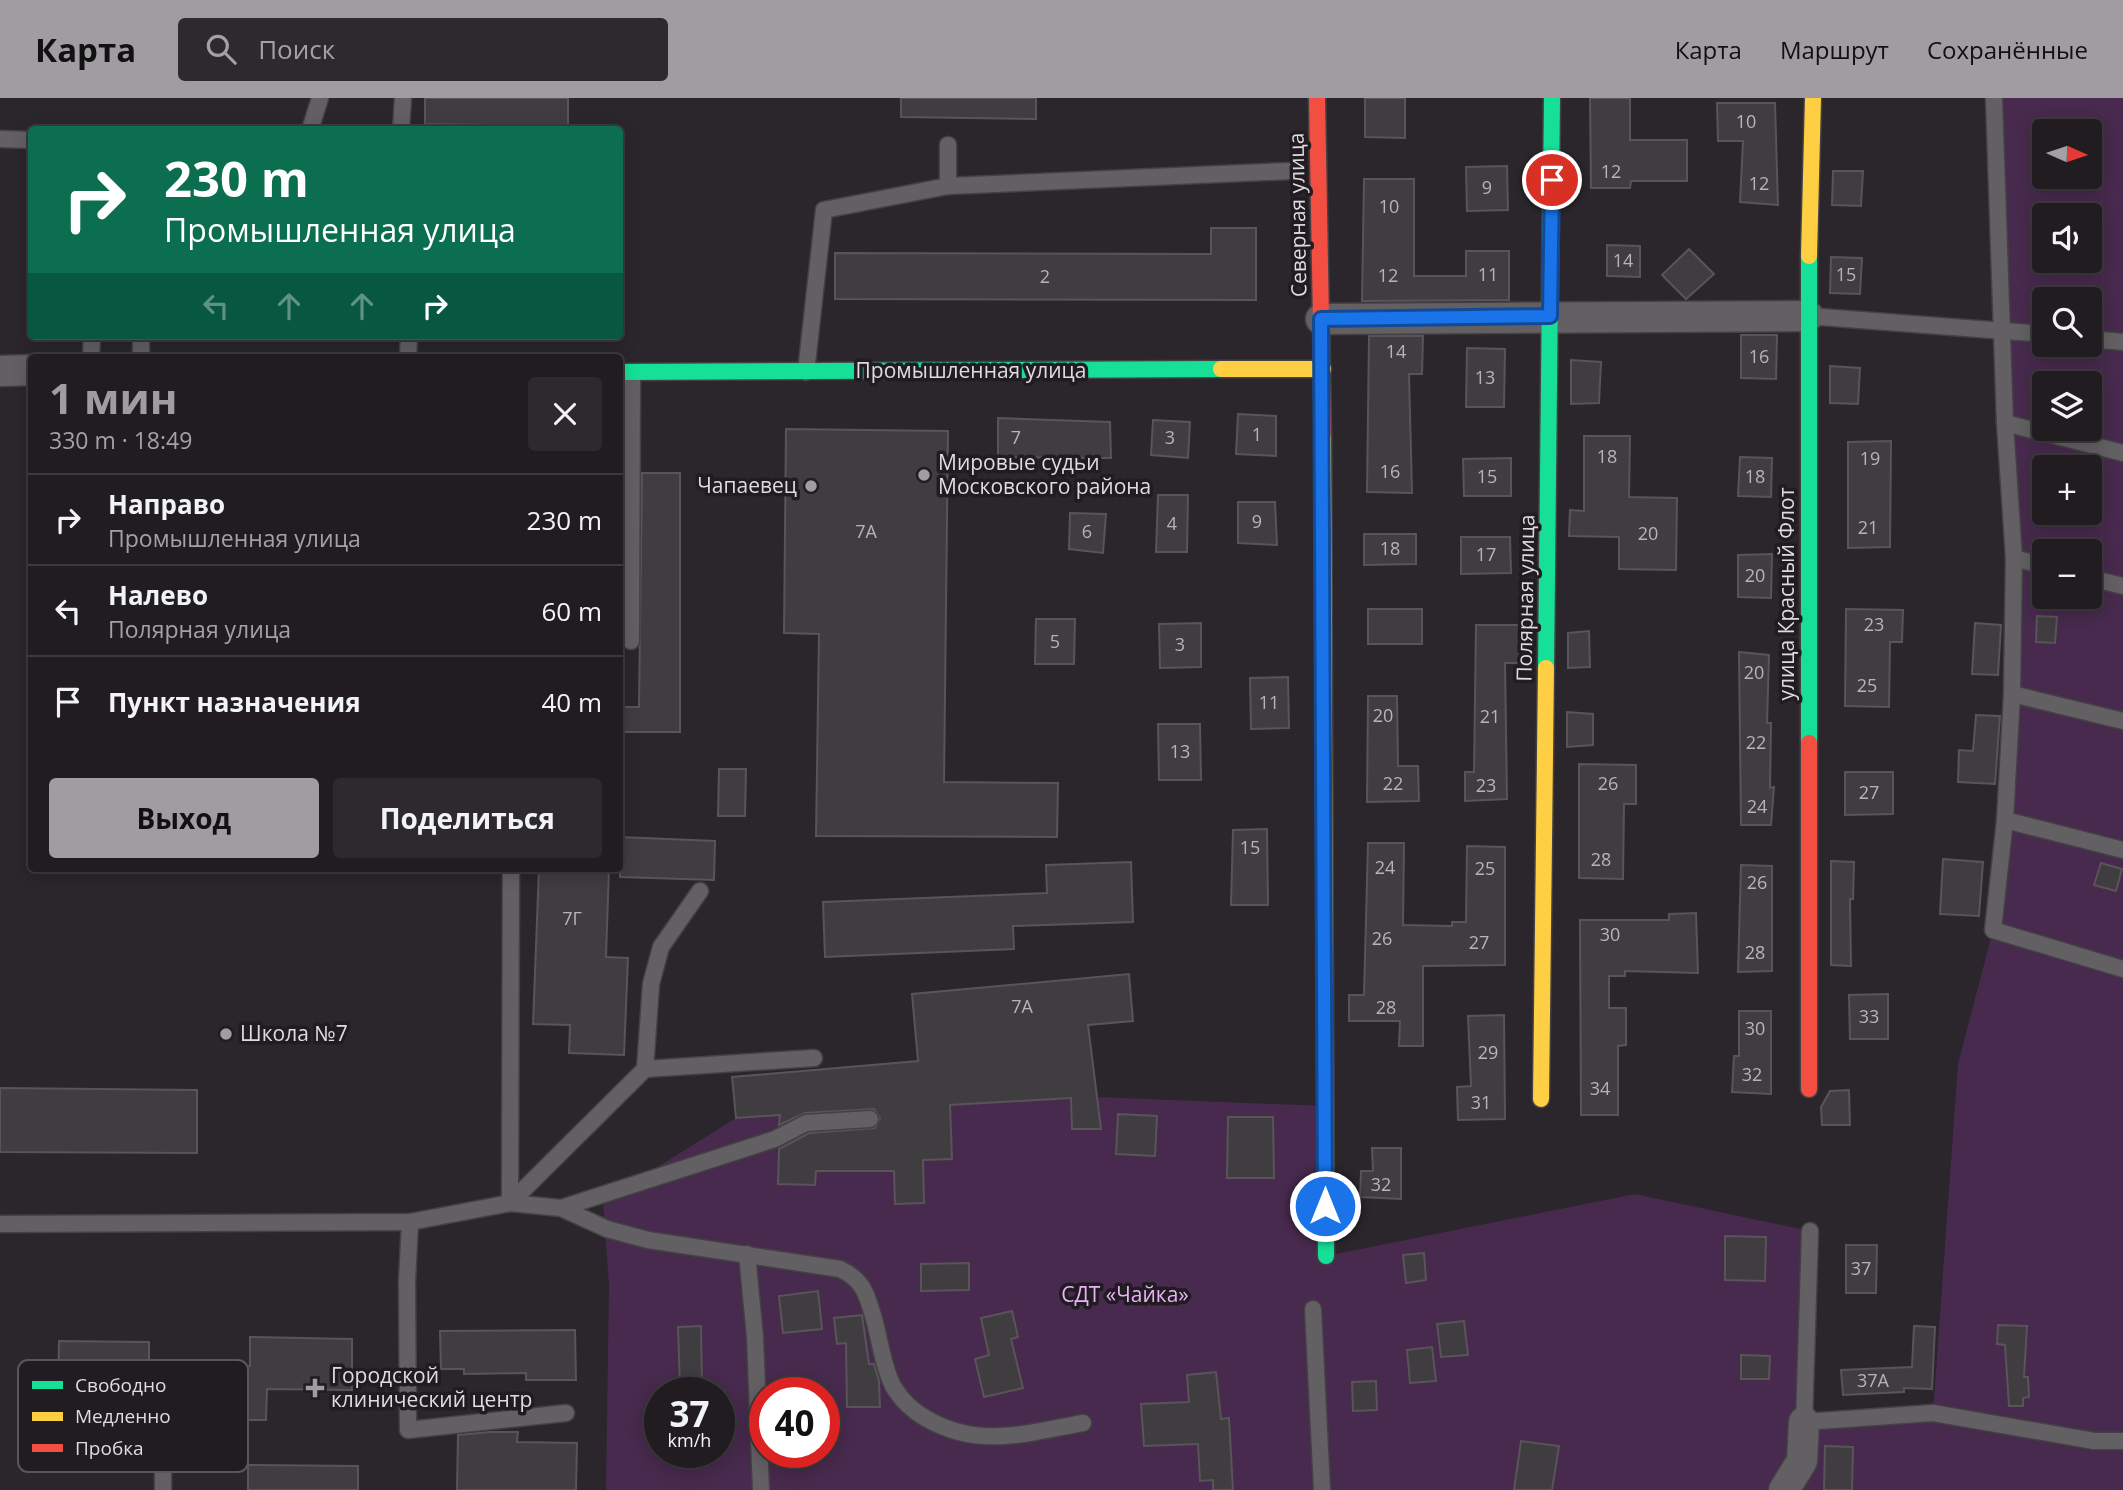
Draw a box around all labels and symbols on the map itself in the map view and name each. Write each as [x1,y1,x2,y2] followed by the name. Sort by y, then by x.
[1736,109,1756,133] house number: 10
[2032,119,2102,189] north arrow
[1282,133,1312,297] street label: Северная улица
[1522,150,1582,210] pin
[1601,159,1621,183] house number: 12
[1749,171,1769,195] house number: 12
[1482,175,1492,199] house number: 9
[1379,194,1399,218] house number: 10
[1613,248,1633,272] house number: 14
[1478,262,1498,286] house number: 11
[1836,262,1856,286] house number: 15
[1378,263,1398,287] house number: 12
[1040,264,1050,288] house number: 2
[1386,339,1406,363] house number: 14
[1749,344,1769,368] house number: 16
[856,356,1086,384] street label: Промышленная улица
[1475,365,1495,389] house number: 13
[1252,422,1262,446] house number: 1
[1011,425,1021,449] house number: 7
[1165,425,1175,449] house number: 3
[1597,444,1617,468] house number: 18
[1860,446,1880,470] house number: 19
[938,448,1151,500] place label: Мировые судьи Московского района
[1380,459,1400,483] house number: 16
[1477,464,1497,488] house number: 15
[1745,464,1765,488] house number: 18
[916,467,932,483] marker: Мировые судьи Московского района
[697,471,797,499] place label: Чапаевец
[803,478,819,494] marker: Чапаевец
[1772,487,1800,701] street label: улица Красный Флот
[1252,509,1262,533] house number: 9
[1167,511,1177,535] house number: 4
[1510,514,1540,682] street label: Полярная улица
[1858,515,1878,539] house number: 21
[855,519,877,543] house number: 7А
[1082,519,1092,543] house number: 6
[1638,521,1658,545] house number: 20
[1380,536,1400,560] house number: 18
[1476,542,1496,566] house number: 17
[1745,563,1765,587] house number: 20
[1864,612,1884,636] house number: 23
[1050,629,1060,653] house number: 5
[1175,632,1185,656] house number: 3
[1744,660,1764,684] house number: 20
[1857,673,1877,697] house number: 25
[1259,690,1279,714] house number: 11
[1373,703,1393,727] house number: 20
[1480,704,1500,728] house number: 21
[1746,730,1766,754] house number: 22
[1170,739,1190,763] house number: 13
[1383,771,1403,795] house number: 22
[1598,771,1618,795] house number: 26
[1476,773,1496,797] house number: 23
[1859,780,1879,804] house number: 27
[1747,794,1767,818] house number: 24
[1240,835,1260,859] house number: 15
[1591,847,1611,871] house number: 28
[1375,855,1395,879] house number: 24
[1475,856,1495,880] house number: 25
[1747,870,1767,894] house number: 26
[562,906,582,930] house number: 7Г
[1600,922,1620,946] house number: 30
[1372,926,1392,950] house number: 26
[1469,930,1489,954] house number: 27
[1745,940,1765,964] house number: 28
[1011,994,1033,1018] house number: 7А
[1376,995,1396,1019] house number: 28
[1859,1004,1879,1028] house number: 33
[1745,1016,1765,1040] house number: 30
[240,1019,348,1047] place label: Школа №7
[218,1026,234,1042] marker: Школа №7
[1478,1040,1498,1064] house number: 29
[1742,1062,1762,1086] house number: 32
[1590,1076,1610,1100] house number: 34
[1471,1090,1491,1114] house number: 31
[1288,1169,1362,1243] position arrow
[1371,1172,1391,1196] house number: 32
[1851,1256,1871,1280] house number: 37
[1061,1280,1189,1308] park label: СДТ «Чайка»
[18,1360,248,1472] legend
[331,1361,532,1413] place label: Городской клинический центр
[1857,1368,1890,1392] house number: 37А
[75,1372,166,1398] text: Свободно
[749,1377,840,1468] speed limit sign: 40
[305,1378,325,1398] marker: Городской клинический центр
[75,1403,171,1429] text: Медленно
[75,1435,144,1461] text: Пробка

